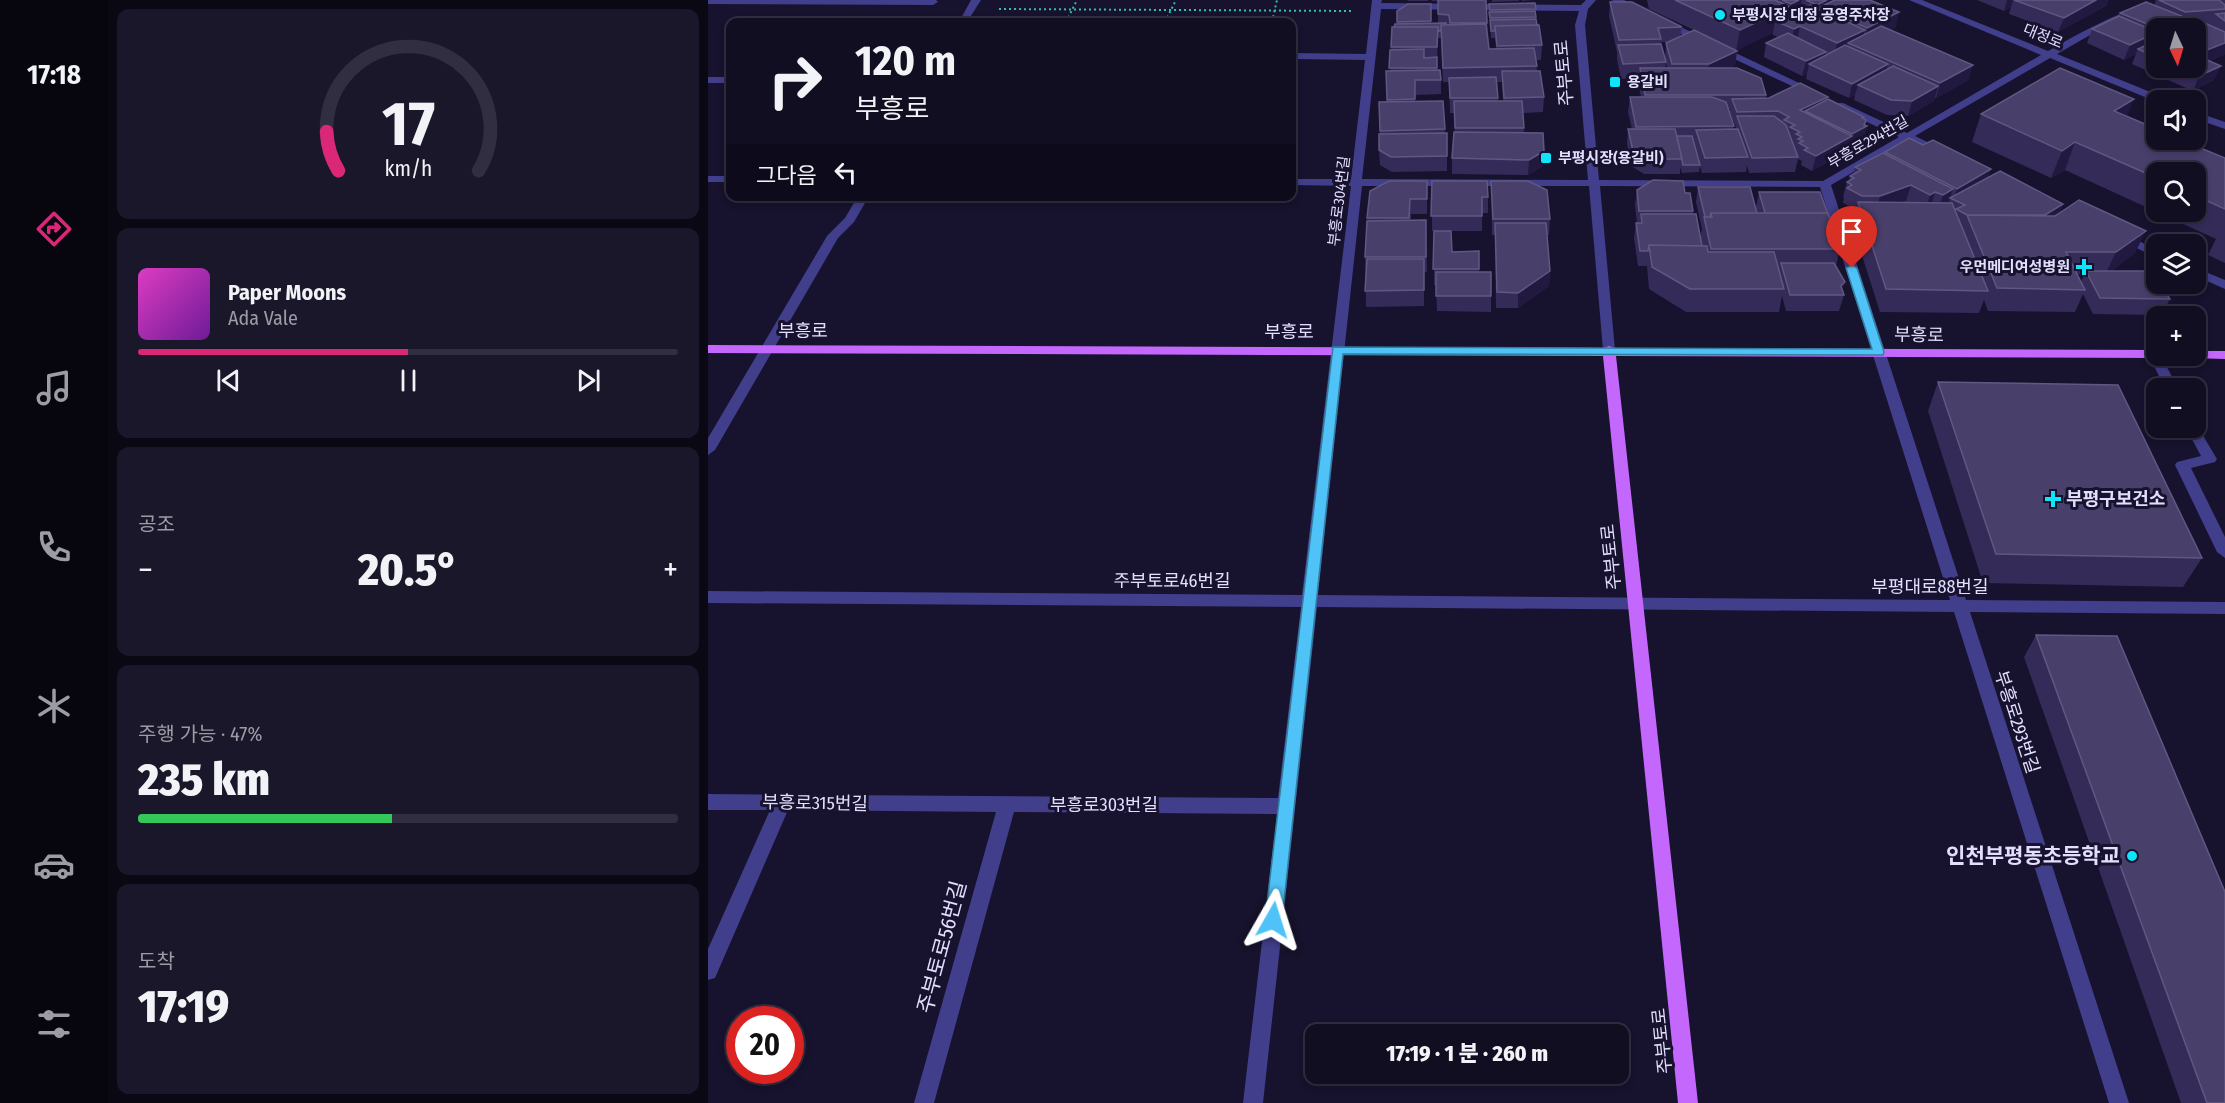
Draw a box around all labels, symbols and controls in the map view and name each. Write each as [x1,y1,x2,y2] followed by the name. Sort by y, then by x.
[1732,6,1890,24] place label: 부평시장 대정 공영주차장
[1713,8,1727,22] marker: 부평시장 대정 공영주차장
[2146,18,2206,78] north arrow
[2146,18,2206,438] map controls
[2020,20,2066,52] street label: 대정로
[855,36,956,86] text: 120 m
[1550,39,1578,107] street label: 주부토로
[756,42,834,120] icon: right
[27,59,81,91] text: 17:18
[1627,73,1668,91] place label: 용갈비
[1608,75,1622,89] marker: 용갈비
[382,87,434,162] text: 17
[2146,90,2206,150] button: sound
[855,93,930,125] text: 부흥로
[1825,112,1911,172] street label: 부흥로294번길
[1558,149,1664,167] place label: 부평시장(용갈비)
[1539,151,1553,165] marker: 부평시장(용갈비)
[1325,155,1353,247] street label: 부흥로304번길
[384,156,432,182] text: km/h
[829,156,862,189] icon: left
[756,162,817,189] text: 그다음
[2146,162,2206,222] button: search
[1826,206,1877,268] pin
[33,208,75,250] icon: directions
[1835,215,1868,248] icon: arrive
[2146,234,2206,294] button: layers
[1960,258,2070,276] place label: 우먼메디여성병원
[2075,258,2093,276] marker: 우먼메디여성병원
[228,279,346,306] text: Paper Moons
[228,306,298,330] text: Ada Vale
[2146,306,2206,366] button: +
[778,320,828,342] street label: 부흥로
[1264,321,1314,343] street label: 부흥로
[1894,324,1944,346] street label: 부흥로
[212,364,245,397] icon: previous
[392,364,425,397] icon: pause
[572,364,605,397] icon: next
[33,367,75,409] icon: music
[2146,378,2206,438] button: −
[2066,488,2165,510] place label: 부평구보건소
[2044,490,2062,508] marker: 부평구보건소
[138,512,175,536] text: 공조
[1597,523,1625,591] street label: 주부토로
[33,526,75,568] icon: phone
[358,543,458,597] text: 20.5°
[138,550,153,590] text: −
[663,550,678,590] text: +
[1114,570,1231,592] street label: 주부토로46번길
[1871,576,1989,598] street label: 부평대로88번길
[1990,668,2044,776] street label: 부흥로293번길
[33,685,75,727] icon: climate
[138,722,263,746] text: 주행 가능 · 47%
[138,753,270,807] text: 235 km
[762,791,868,815] street label: 부흥로315번길
[1050,794,1158,816] street label: 부흥로303번길
[1946,843,2120,869] place label: 인천부평동초등학교
[33,844,75,886] icon: car
[2125,849,2139,863] marker: 인천부평동초등학교
[912,878,972,1016] street label: 주부토로56번길
[1241,888,1305,952] position arrow
[138,949,175,973] text: 도착
[138,980,229,1034] text: 17:19
[33,1003,75,1045] icon: filters
[726,1006,804,1084] speed limit sign: 20
[1648,1007,1676,1075] street label: 주부토로
[1386,1040,1548,1067] text: 17:19 · 1 분 · 260 m

